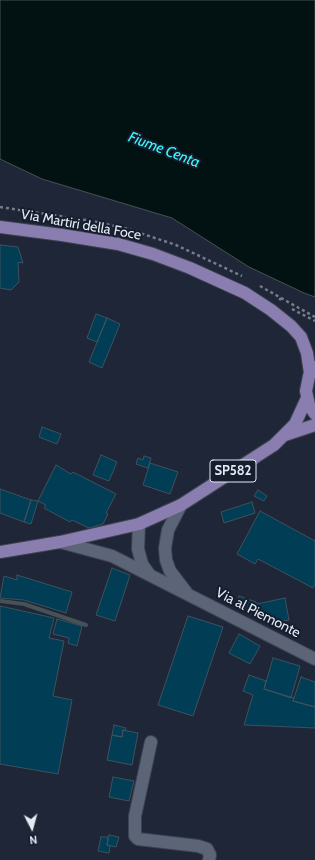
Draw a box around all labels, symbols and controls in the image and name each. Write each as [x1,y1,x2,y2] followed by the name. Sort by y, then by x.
[126,128,202,172] water label: Fiume Centa
[20,206,142,244] street label: Via Martiri della Foce
[210,460,256,482] road number: SP582
[213,584,303,642] street label: Via al Piemonte
[12,808,52,848] north arrow
[29,833,38,847] text: N

